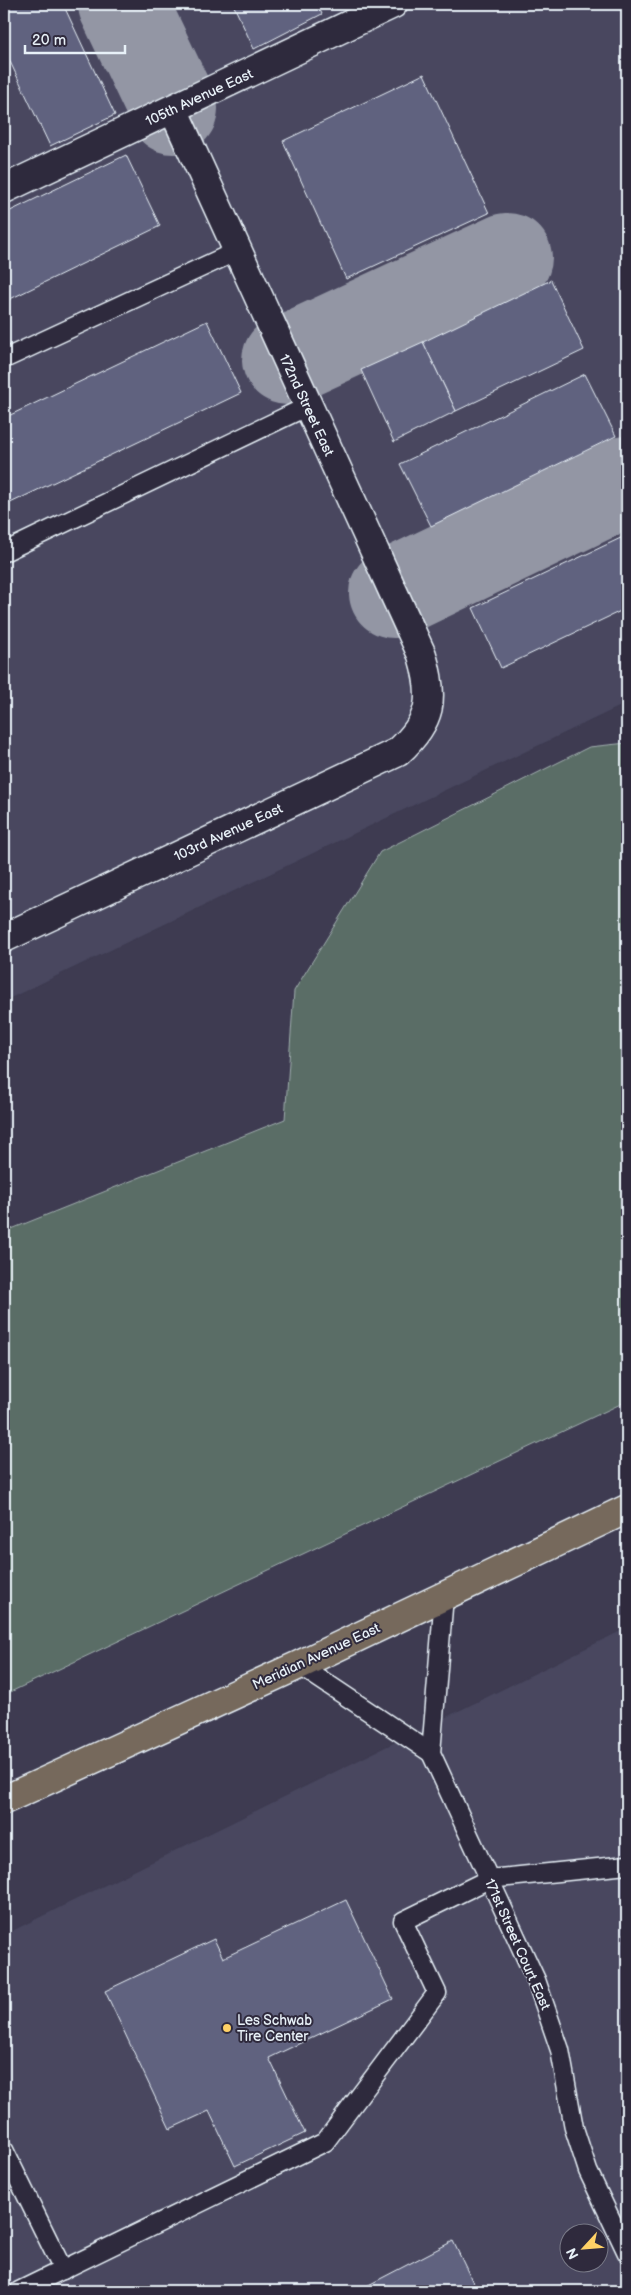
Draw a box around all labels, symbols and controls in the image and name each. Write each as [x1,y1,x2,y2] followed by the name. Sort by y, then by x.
[25,22,125,54] scale bar
[32,31,66,50] text: 20 m
[143,65,256,130] street label: 105th Avenue East
[275,352,338,460] street label: 172nd Street East
[171,800,286,865] street label: 103rd Avenue East
[250,1619,383,1693] street label: Meridian Avenue East
[481,1876,554,2013] street label: 171st Street Court East
[237,2012,312,2045] place label: Les Schwab Tire Center
[221,2022,233,2034] marker: Les Schwab Tire Center
[558,2222,608,2272] north arrow
[563,2245,583,2262] text: N

